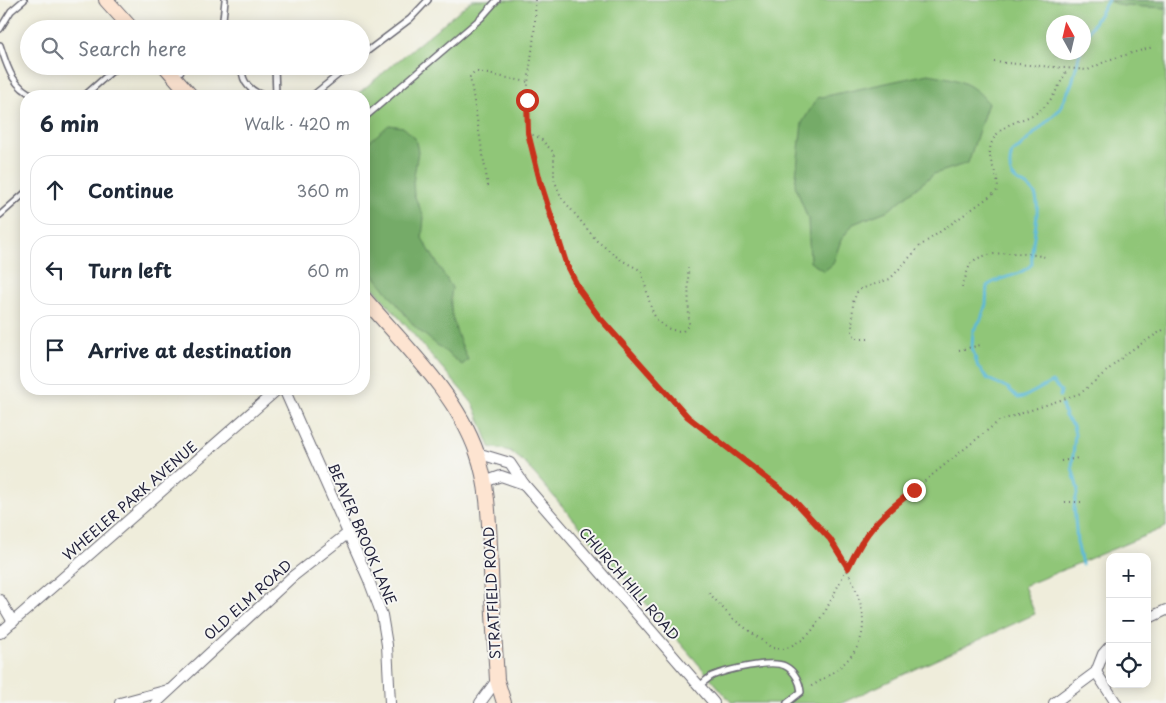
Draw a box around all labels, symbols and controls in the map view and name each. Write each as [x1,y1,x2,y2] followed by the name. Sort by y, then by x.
[1046,15,1091,60] north arrow
[20,20,370,75] search box
[38,34,66,62] icon: search
[78,34,187,62] text: Search here
[516,89,539,112] route start
[40,107,99,139] text: 6 min
[244,111,350,135] text: Walk · 420 m
[41,176,69,204] icon: ahead
[88,176,174,204] text: Continue
[297,178,349,202] text: 360 m
[41,256,69,284] icon: left
[88,256,172,284] text: Turn left
[307,258,349,282] text: 60 m
[41,336,69,364] icon: arrive
[88,336,292,364] text: Arrive at destination
[58,436,202,565] street label: WHEELER PARK AVENUE
[323,459,402,608] street label: BEAVER BROOK LANE
[903,479,926,502] route end
[574,522,685,645] street label: CHURCH HILL ROAD
[478,526,505,660] street label: STRATFIELD ROAD
[1106,553,1151,688] map controls
[1106,553,1151,598] button: +
[199,554,296,645] street label: OLD ELM ROAD
[1106,598,1151,643] button: −
[1106,643,1151,688] button: locate

